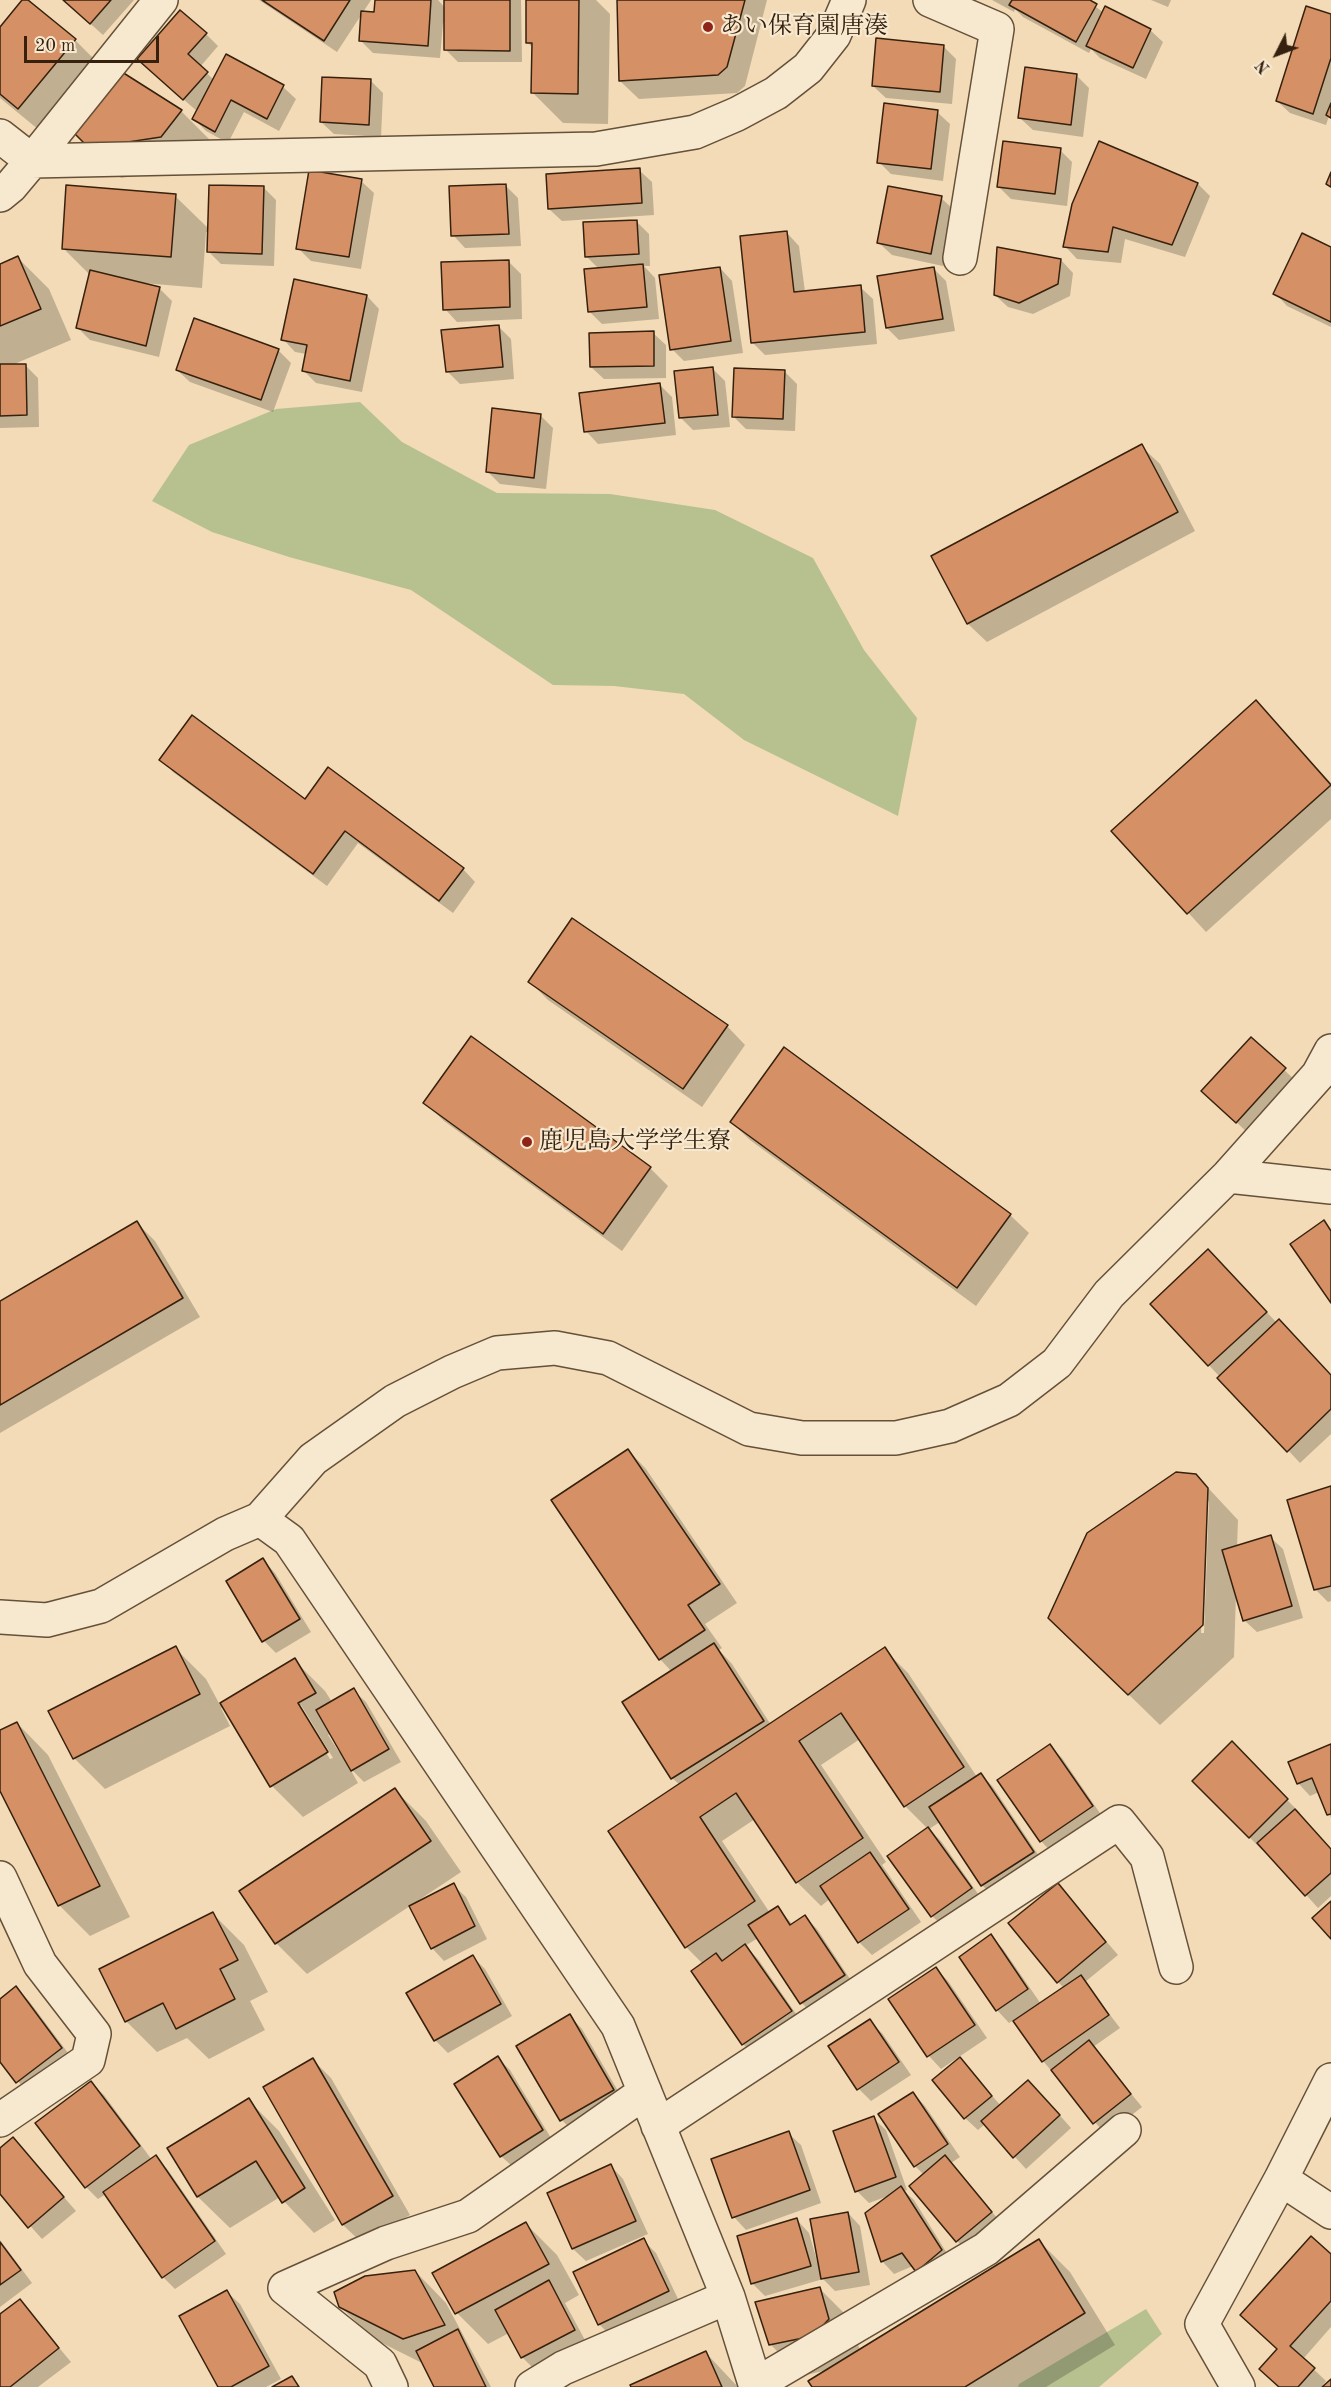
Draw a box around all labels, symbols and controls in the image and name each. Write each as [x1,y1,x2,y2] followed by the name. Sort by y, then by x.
[720,13,888,41] place label: あい保育園唐湊
[701,20,715,34] marker: あい保育園唐湊
[27,24,162,62] scale bar
[1247,24,1307,84] north arrow
[35,37,75,55] text: 20 m
[1254,56,1274,76] text: N
[539,1128,731,1156] place label: 鹿児島大学学生寮
[520,1135,534,1149] marker: 鹿児島大学学生寮

